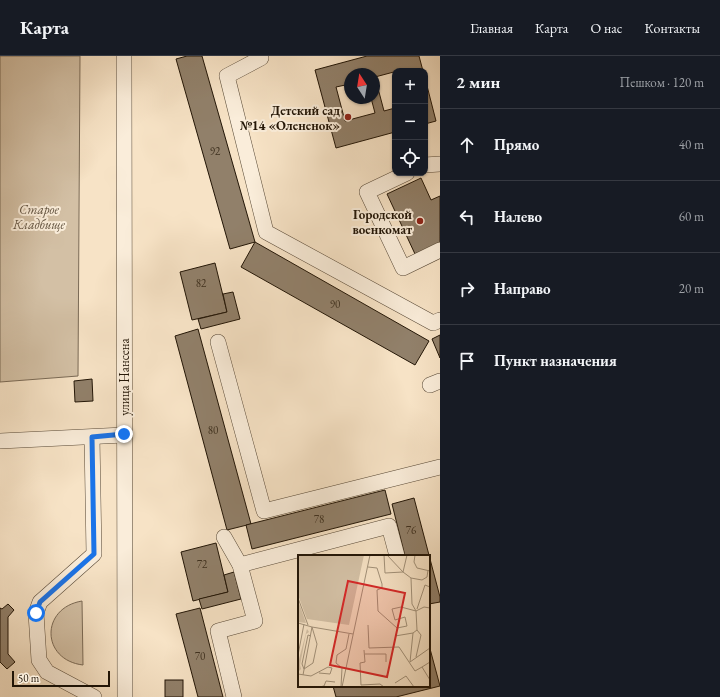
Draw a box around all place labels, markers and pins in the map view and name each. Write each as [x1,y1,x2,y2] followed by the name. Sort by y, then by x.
[240,102,340,134] place label: Детский сад №14 «Олененок»
[343,112,353,122] marker: Детский сад №14 «Олененок»
[353,206,412,238] place label: Городской военкомат
[415,216,425,226] marker: Городской военкомат

